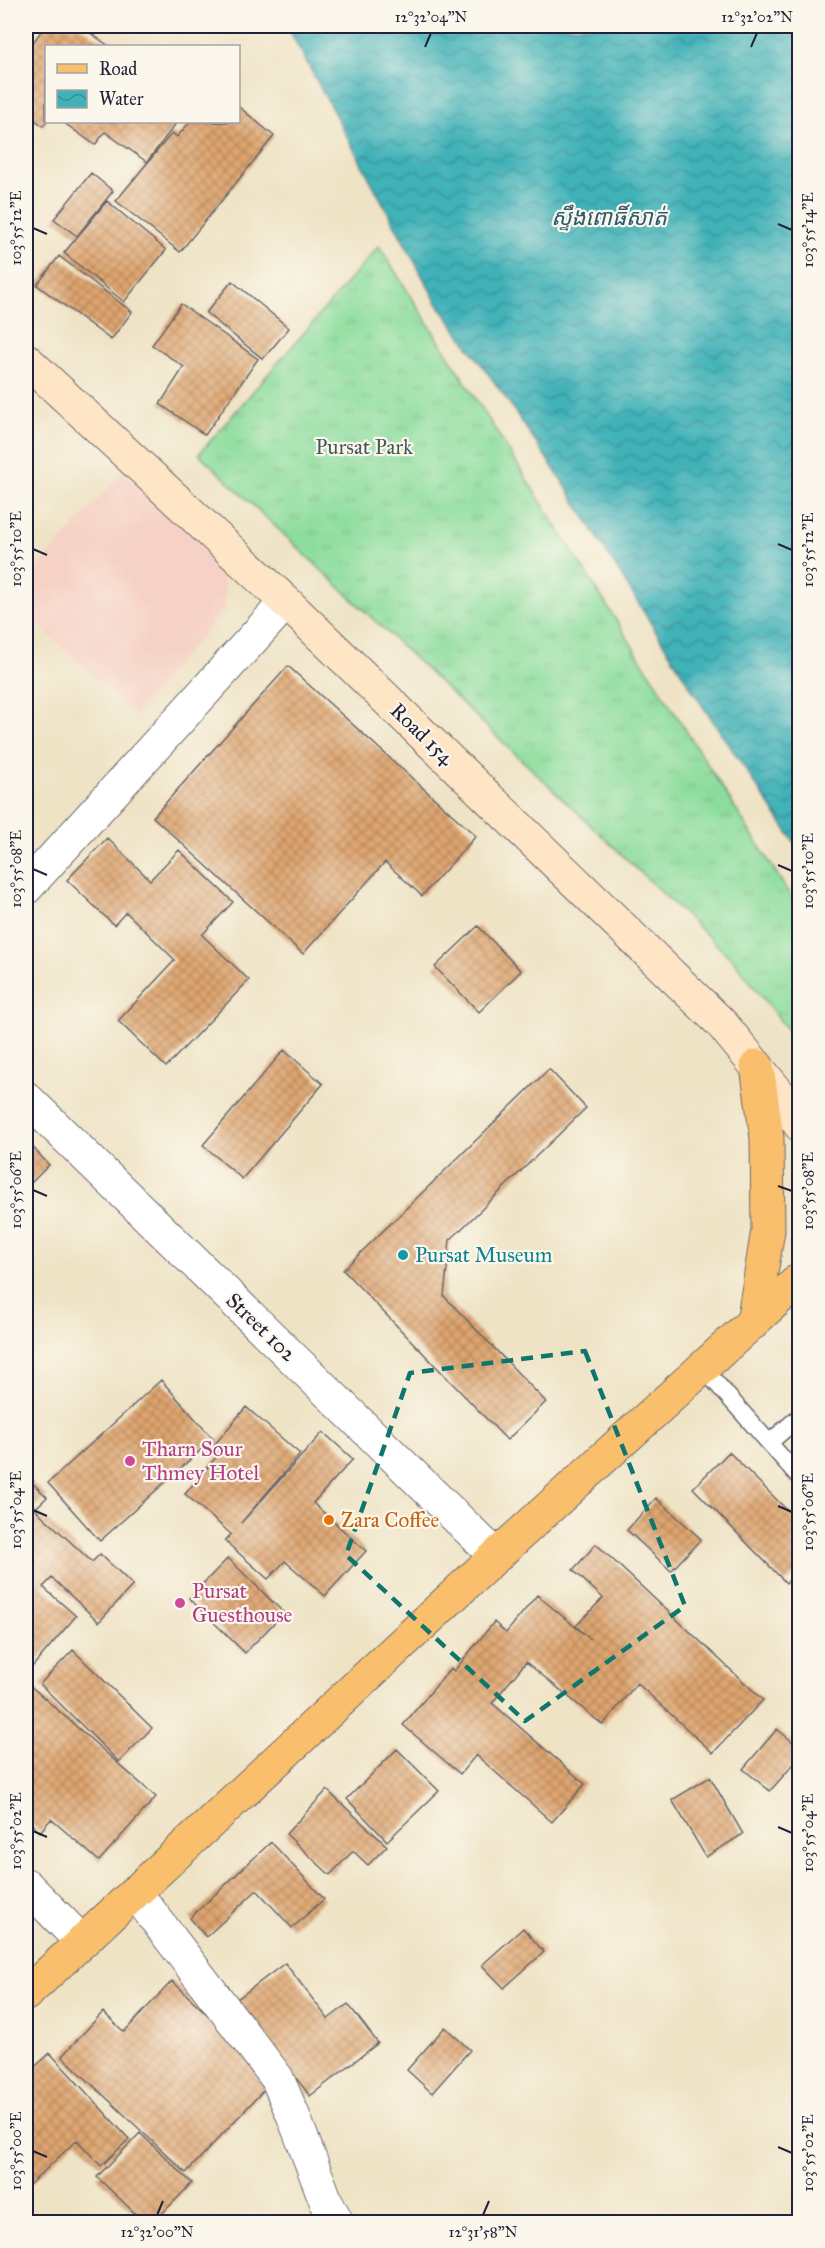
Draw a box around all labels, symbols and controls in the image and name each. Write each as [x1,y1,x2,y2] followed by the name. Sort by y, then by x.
[395,8,468,26] text: 12°32'04"N
[721,8,793,26] text: 12°32'02"N
[45,45,240,123] legend
[99,58,137,80] text: Road
[99,88,144,110] text: Water
[7,190,25,265] text: 103°55'12"E
[799,192,817,268] text: 103°55'14"E
[551,204,669,231] water label: ស្ទឹងពោធិ៍សាត់
[315,434,413,460] park label: Pursat Park
[7,511,25,587] text: 103°55'10"E
[799,512,817,587] text: 103°55'12"E
[385,697,460,771] street label: Road 154
[7,830,25,908] text: 103°55'08"E
[799,833,817,909] text: 103°55'10"E
[7,1151,25,1229] text: 103°55'06"E
[799,1152,817,1230] text: 103°55'08"E
[415,1242,553,1268] place label: Pursat Museum
[396,1248,410,1262] marker: Pursat Museum
[221,1287,302,1367] street label: Street 102
[142,1436,259,1486] place label: Tharn Sour Thmey Hotel
[123,1454,137,1468] marker: Tharn Sour Thmey Hotel
[7,1470,25,1549] text: 103°55'04"E
[799,1473,817,1551] text: 103°55'06"E
[341,1507,440,1533] place label: Zara Coffee
[322,1513,336,1527] marker: Zara Coffee
[192,1578,293,1628] place label: Pursat Guesthouse
[173,1596,187,1610] marker: Pursat Guesthouse
[7,1792,25,1870] text: 103°55'02"E
[799,1793,817,1872] text: 103°55'04"E
[7,2111,25,2190] text: 103°55'00"E
[799,2114,817,2192] text: 103°55'02"E
[120,2223,194,2241] text: 12°32'00"N
[448,2223,518,2241] text: 12°31'58"N

